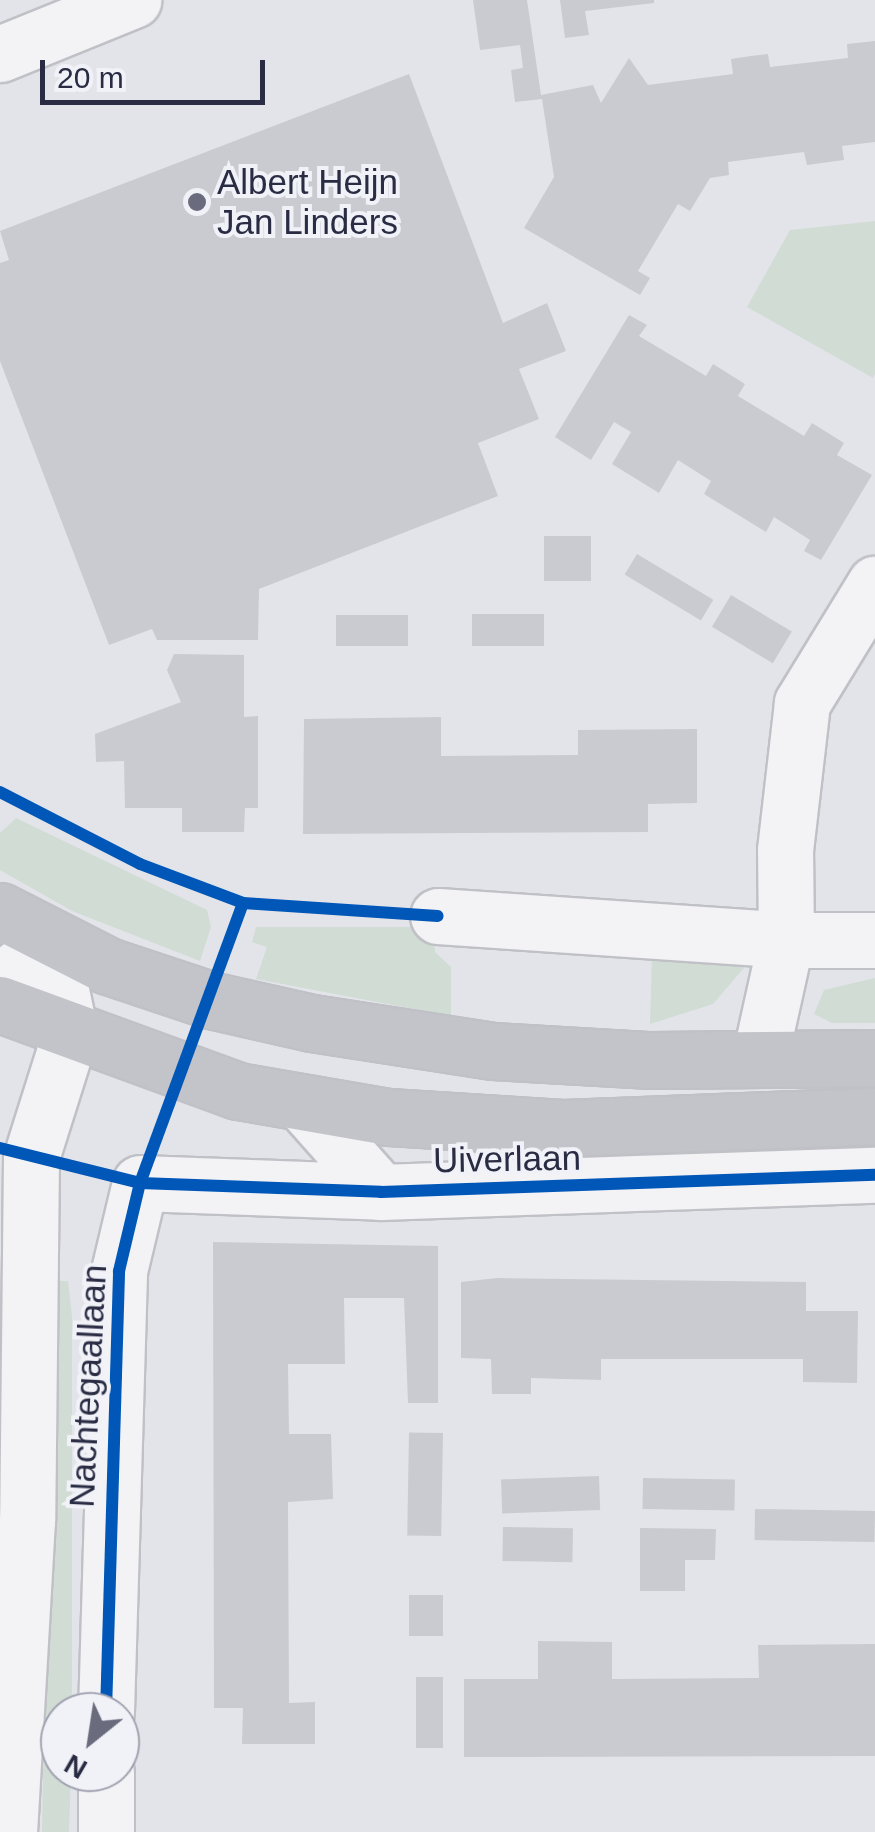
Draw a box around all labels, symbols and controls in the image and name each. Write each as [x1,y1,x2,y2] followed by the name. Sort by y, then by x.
[45,40,270,102] scale bar
[57,61,124,94] text: 20 m
[217,161,398,243] place label: Albert Heijn Jan Linders
[186,191,208,213] marker: Albert Heijn Jan Linders
[433,1137,581,1181] street label: Uiverlaan
[61,1263,115,1509] street label: Nachtegaallaan
[40,1692,140,1792] north arrow
[59,1748,92,1785] text: N

